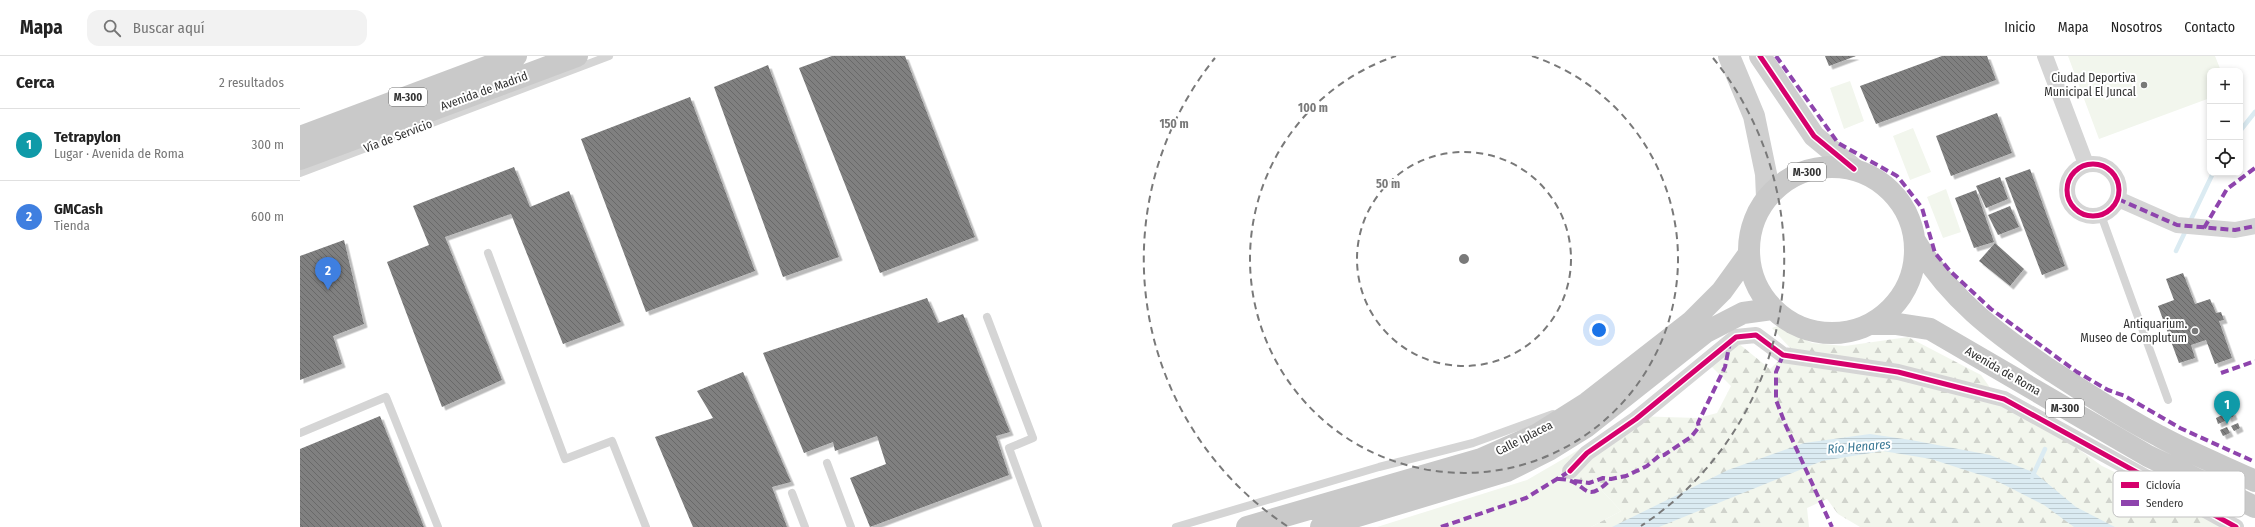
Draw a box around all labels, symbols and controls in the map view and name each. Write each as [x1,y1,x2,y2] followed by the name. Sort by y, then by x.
[87,10,367,46] search box
[20,16,63,39] text: Mapa
[101,17,123,39] icon: search
[133,19,205,37] text: Buscar aquí
[2004,19,2036,36] text: Inicio
[2058,19,2089,36] text: Mapa
[2111,19,2162,36] text: Nosotros
[2184,19,2235,36] text: Contacto
[2207,68,2243,176] map controls
[2207,68,2243,104] button: +
[439,69,529,113] street label: Avenida de Madrid
[2044,71,2136,99] place label: Ciudad Deportiva Municipal El Juncal
[16,72,55,93] text: Cerca
[219,75,284,90] text: 2 resultados
[2139,80,2149,90] marker: Ciudad Deportiva Municipal El Juncal
[389,88,427,106] road number: M-300
[1298,101,1328,115] text: 100 m
[2207,104,2243,140] button: −
[362,117,434,155] street label: Vía de Servicio
[1159,117,1189,131] text: 150 m
[54,128,121,146] text: Tetrapylon
[26,137,32,152] text: 1
[252,137,284,152] text: 300 m
[2207,140,2243,176] button: locate
[54,146,184,161] text: Lugar · Avenida de Roma
[1788,163,1826,181] road number: M-300
[1376,177,1400,191] text: 50 m
[54,200,103,218] text: GMCash
[26,209,32,224] text: 2
[251,209,284,224] text: 600 m
[54,218,90,233] text: Tienda
[1457,252,1471,266] centre of rings
[315,257,341,290] pin: 2
[2080,317,2187,345] place label: Antiquarium. Museo de Complutum
[1589,320,1609,340] your location
[2190,326,2200,336] marker: Antiquarium. Museo de Complutum
[1963,344,2043,398] street label: Avenida de Roma
[2214,391,2240,424] pin: 1
[2046,399,2084,417] road number: M-300
[1493,418,1555,458] street label: Calle Iplacea
[1827,436,1892,457] water label: Río Henares
[2113,471,2245,517] legend
[2146,479,2181,492] text: Ciclovía
[2146,497,2184,510] text: Sendero

